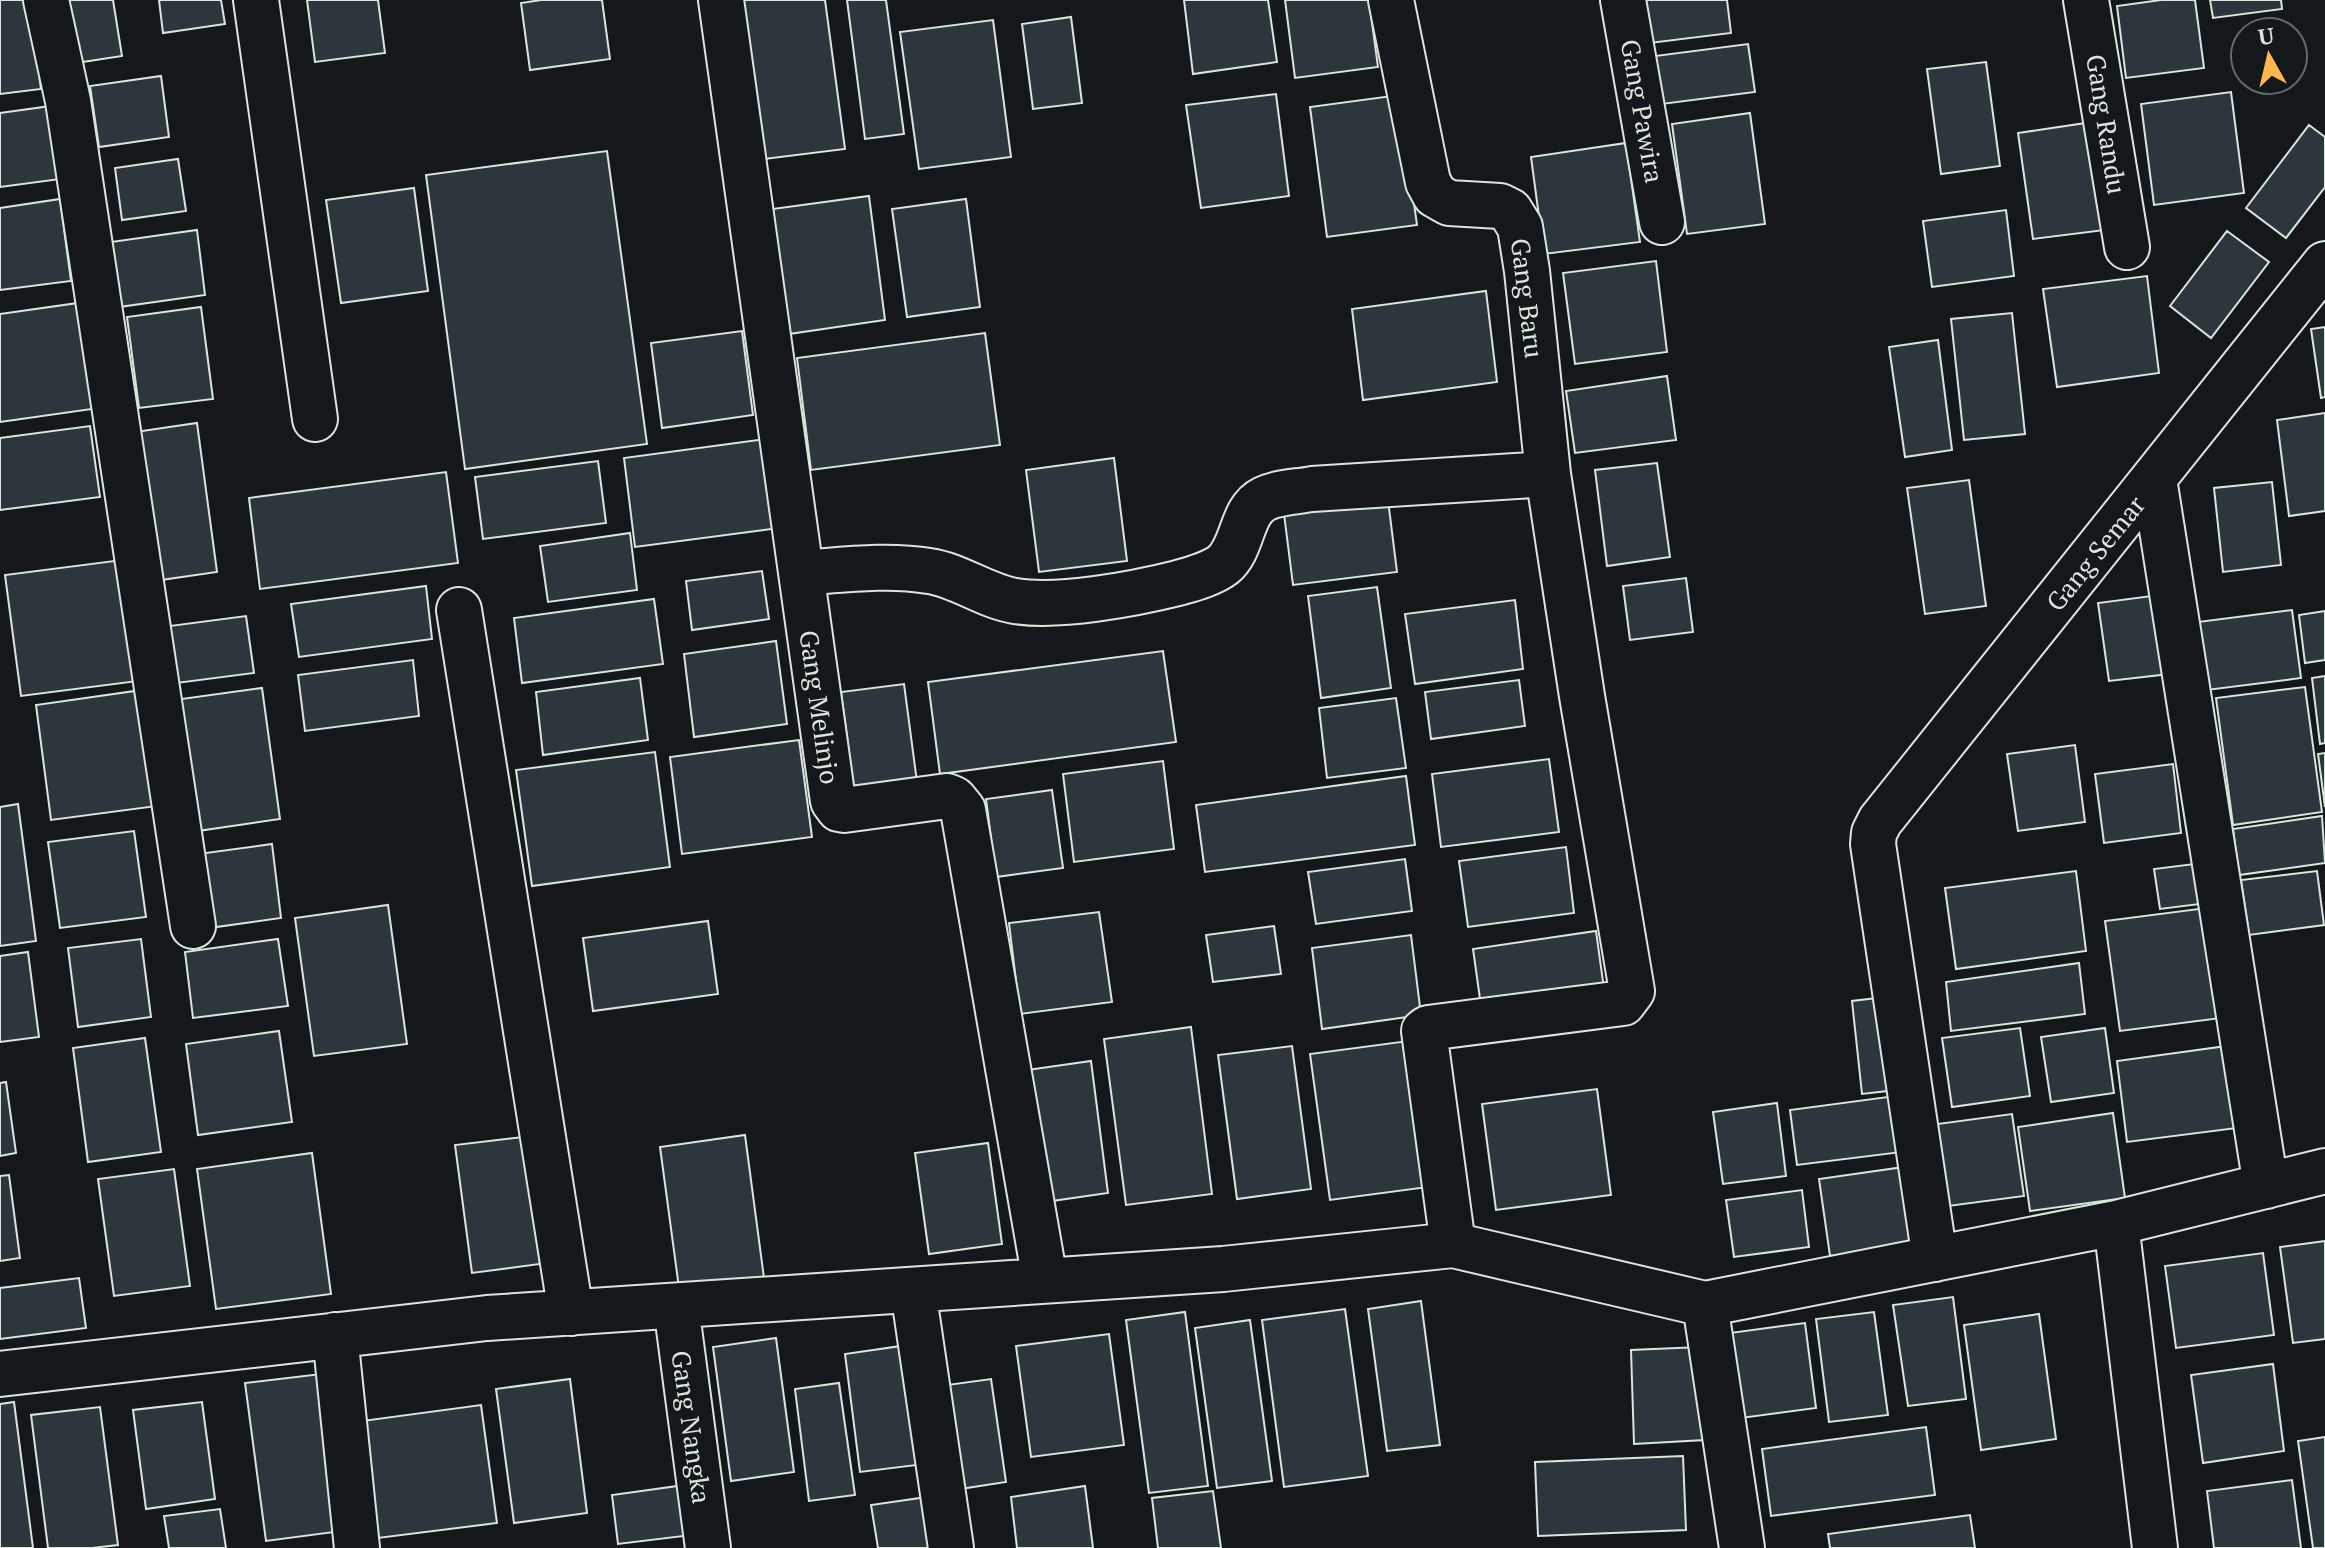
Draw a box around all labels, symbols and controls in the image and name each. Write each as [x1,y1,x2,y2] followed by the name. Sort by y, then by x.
[2229,16,2309,96] north arrow
[2256,20,2276,51] text: U
[1614,37,1672,185] street label: Gang Pawira
[2079,52,2135,196] street label: Gang Randu
[1504,236,1552,360] street label: Gang Baru
[2038,488,2152,618] street label: Gang Semar
[792,628,848,786] street label: Gang Melinjo
[664,1348,720,1506] street label: Gang Nangka

